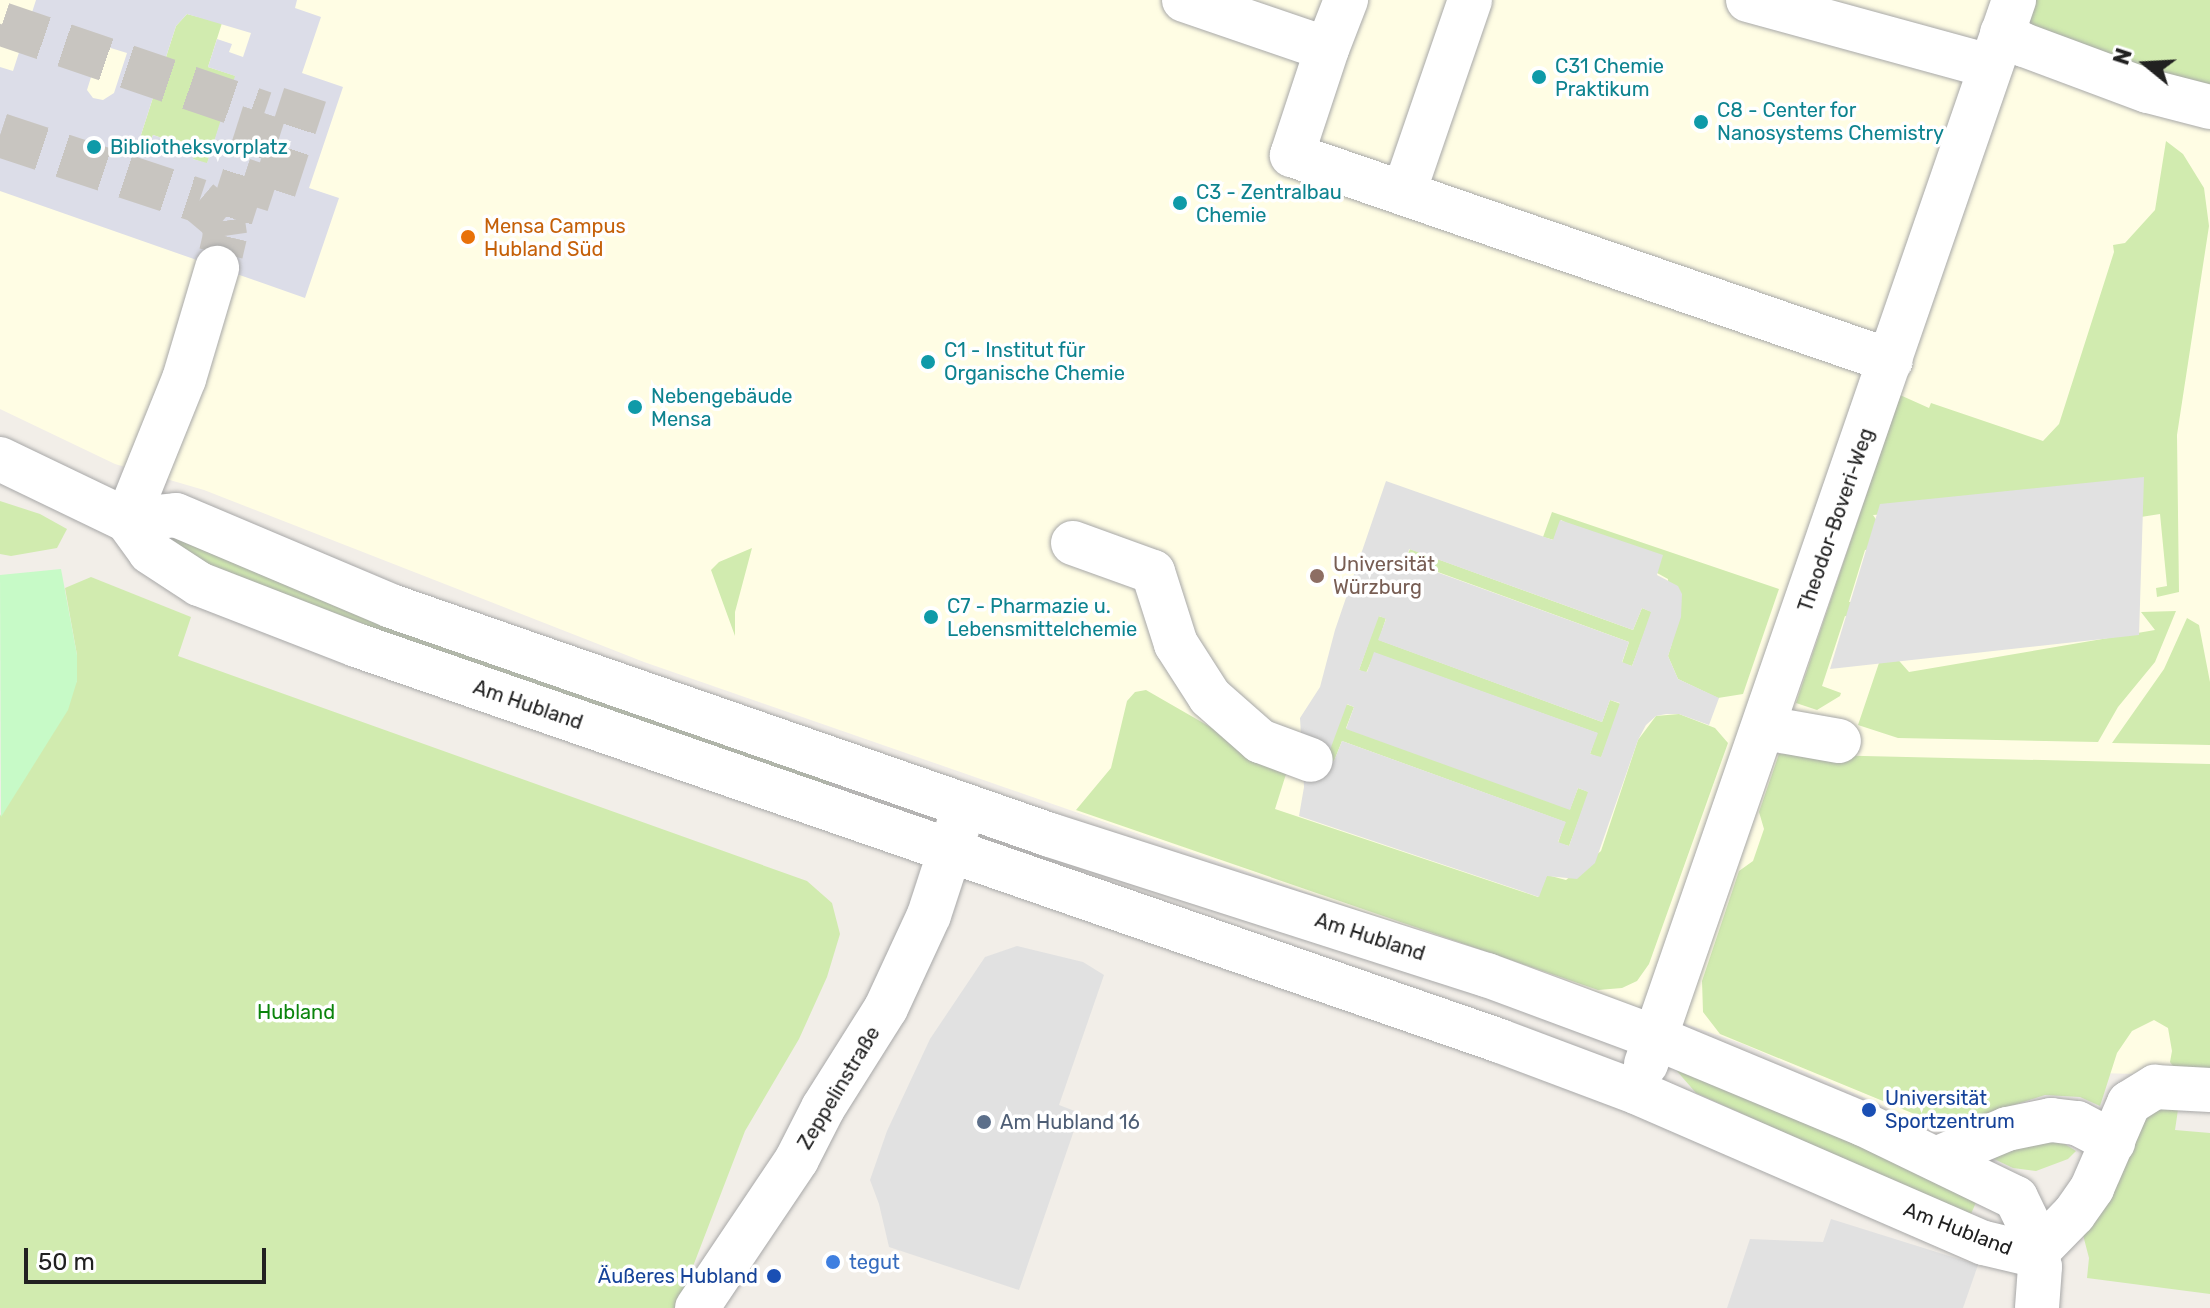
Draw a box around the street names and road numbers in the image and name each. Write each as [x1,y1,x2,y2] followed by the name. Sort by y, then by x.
[1793,425,1879,615] street label: Theodor-Boveri-Weg
[470,675,586,735] street label: Am Hubland
[1312,908,1428,966] street label: Am Hubland
[793,1022,885,1154] street label: Zeppelinstraße
[1900,1197,2016,1261] street label: Am Hubland

